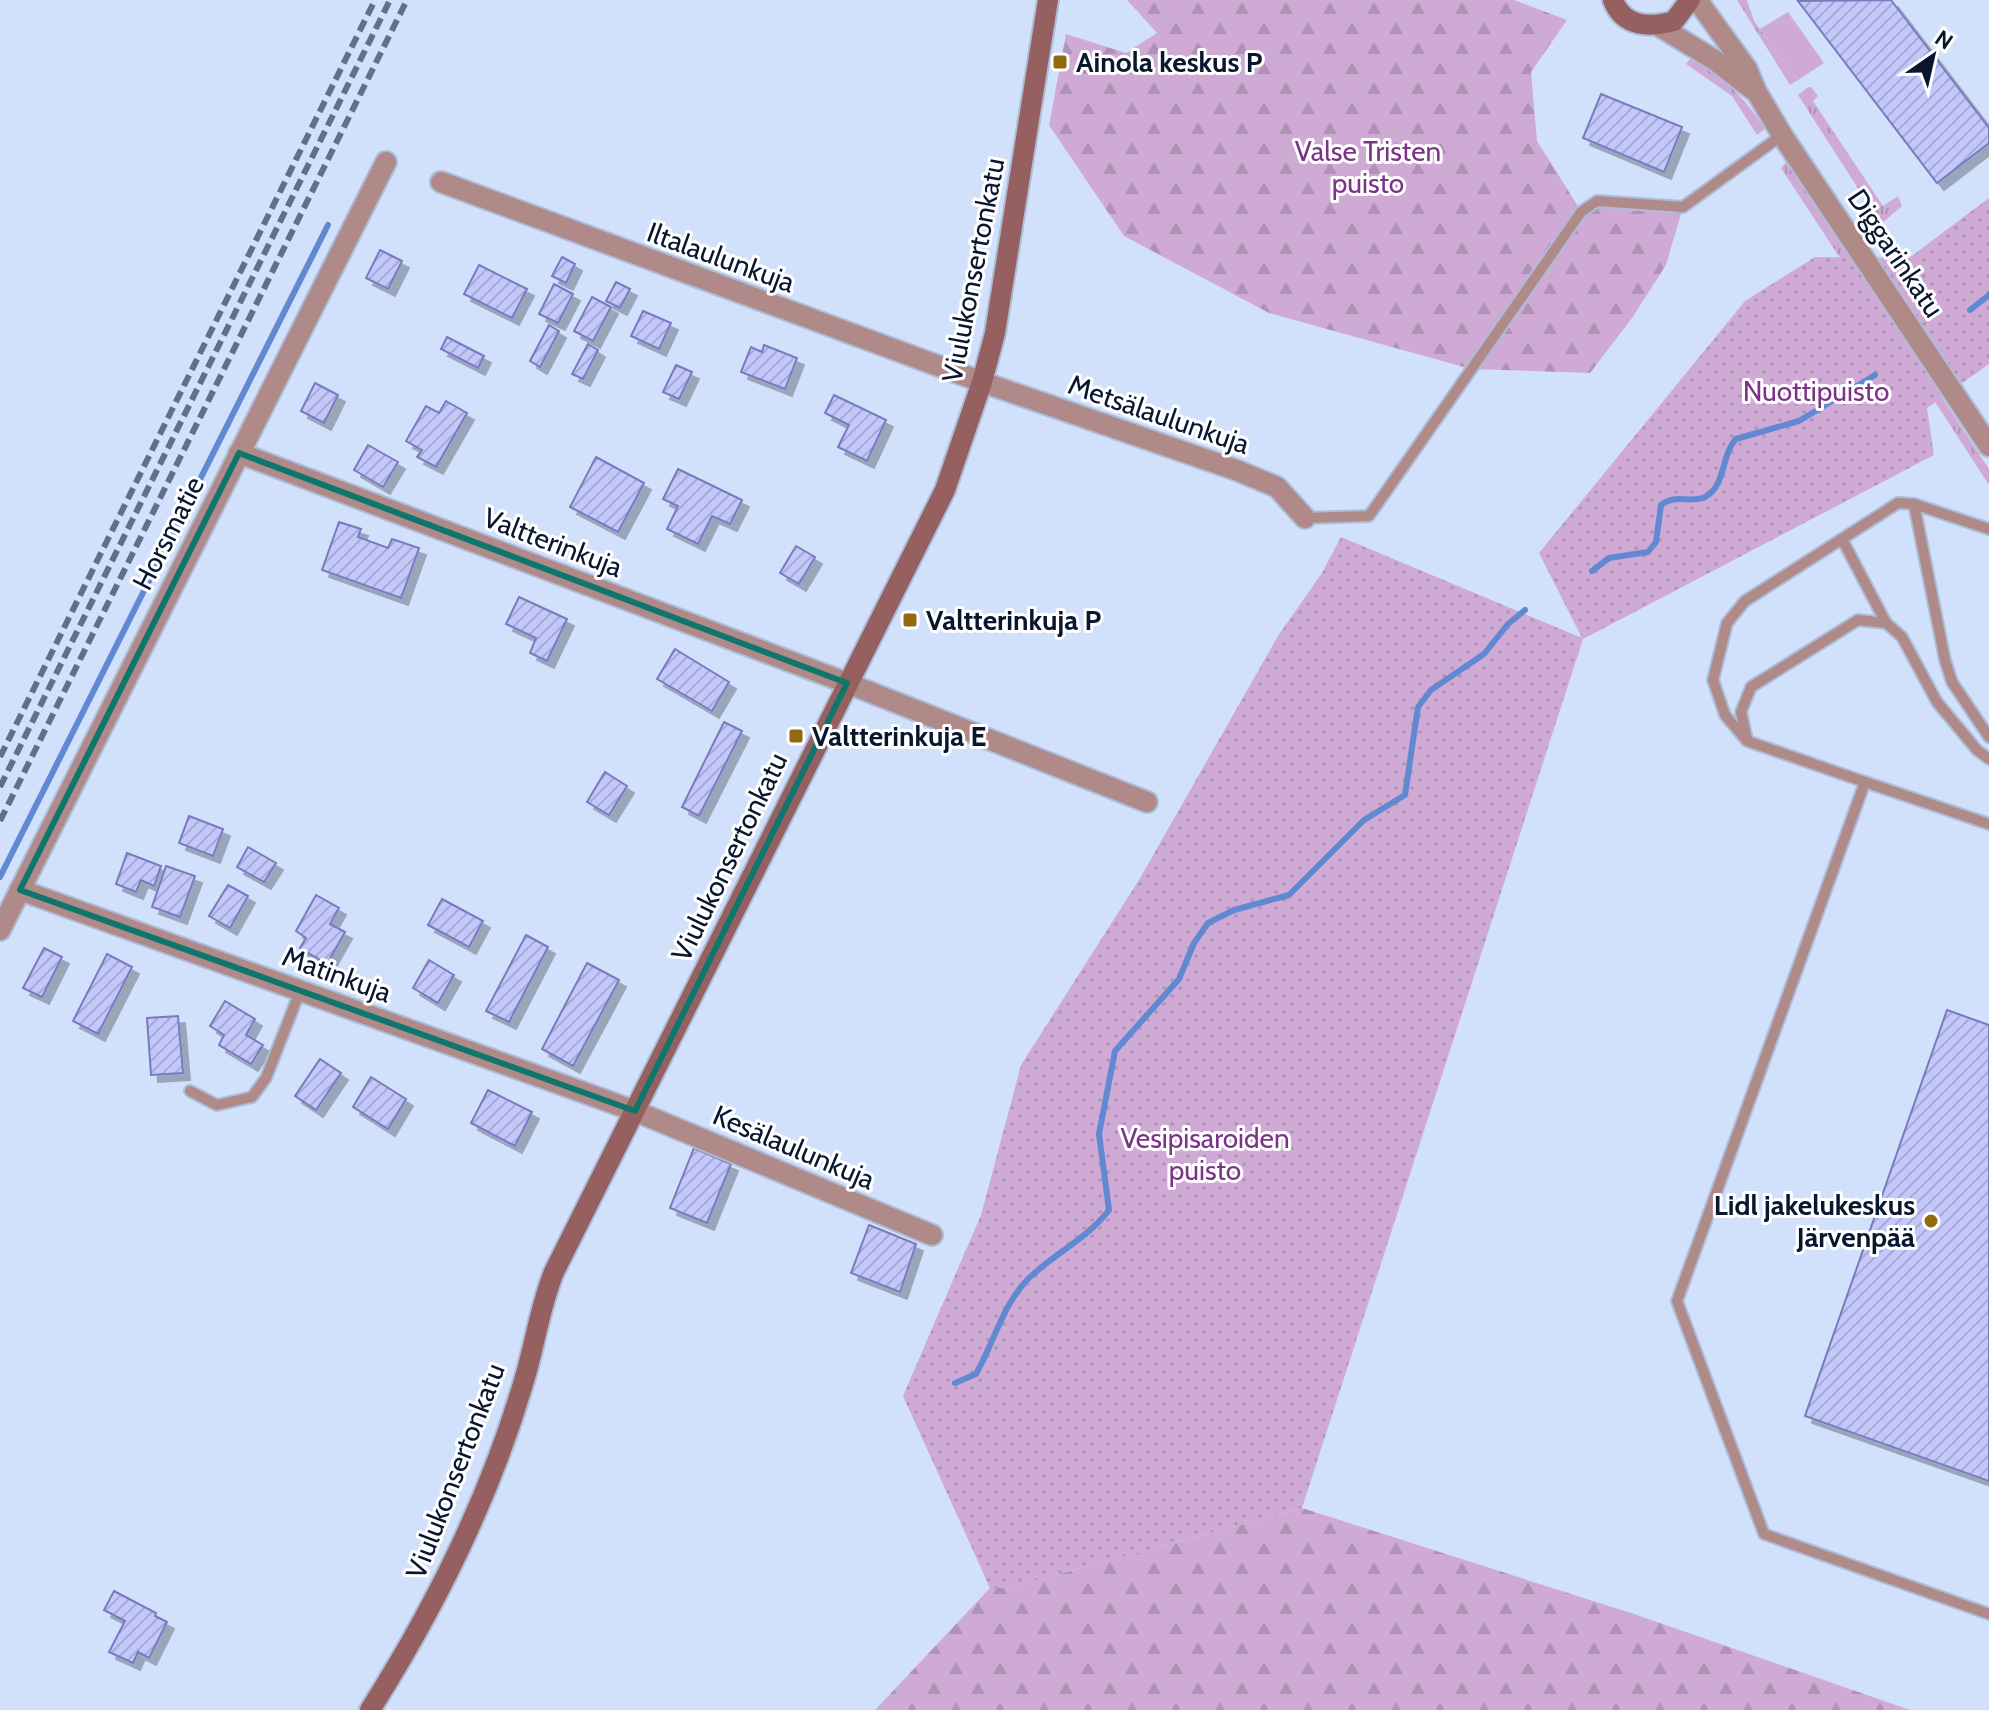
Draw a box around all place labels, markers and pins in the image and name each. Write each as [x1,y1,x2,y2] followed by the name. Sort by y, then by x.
[1076,45,1263,79] place label: Ainola keskus P
[1051,53,1069,71] marker: Ainola keskus P
[926,603,1101,637] place label: Valtterinkuja P
[901,611,919,629] marker: Valtterinkuja P
[812,719,986,753] place label: Valtterinkuja E
[787,727,805,745] marker: Valtterinkuja E
[1714,1188,1915,1254] place label: Lidl jakelukeskus Järvenpää
[1922,1212,1940,1230] marker: Lidl jakelukeskus Järvenpää

